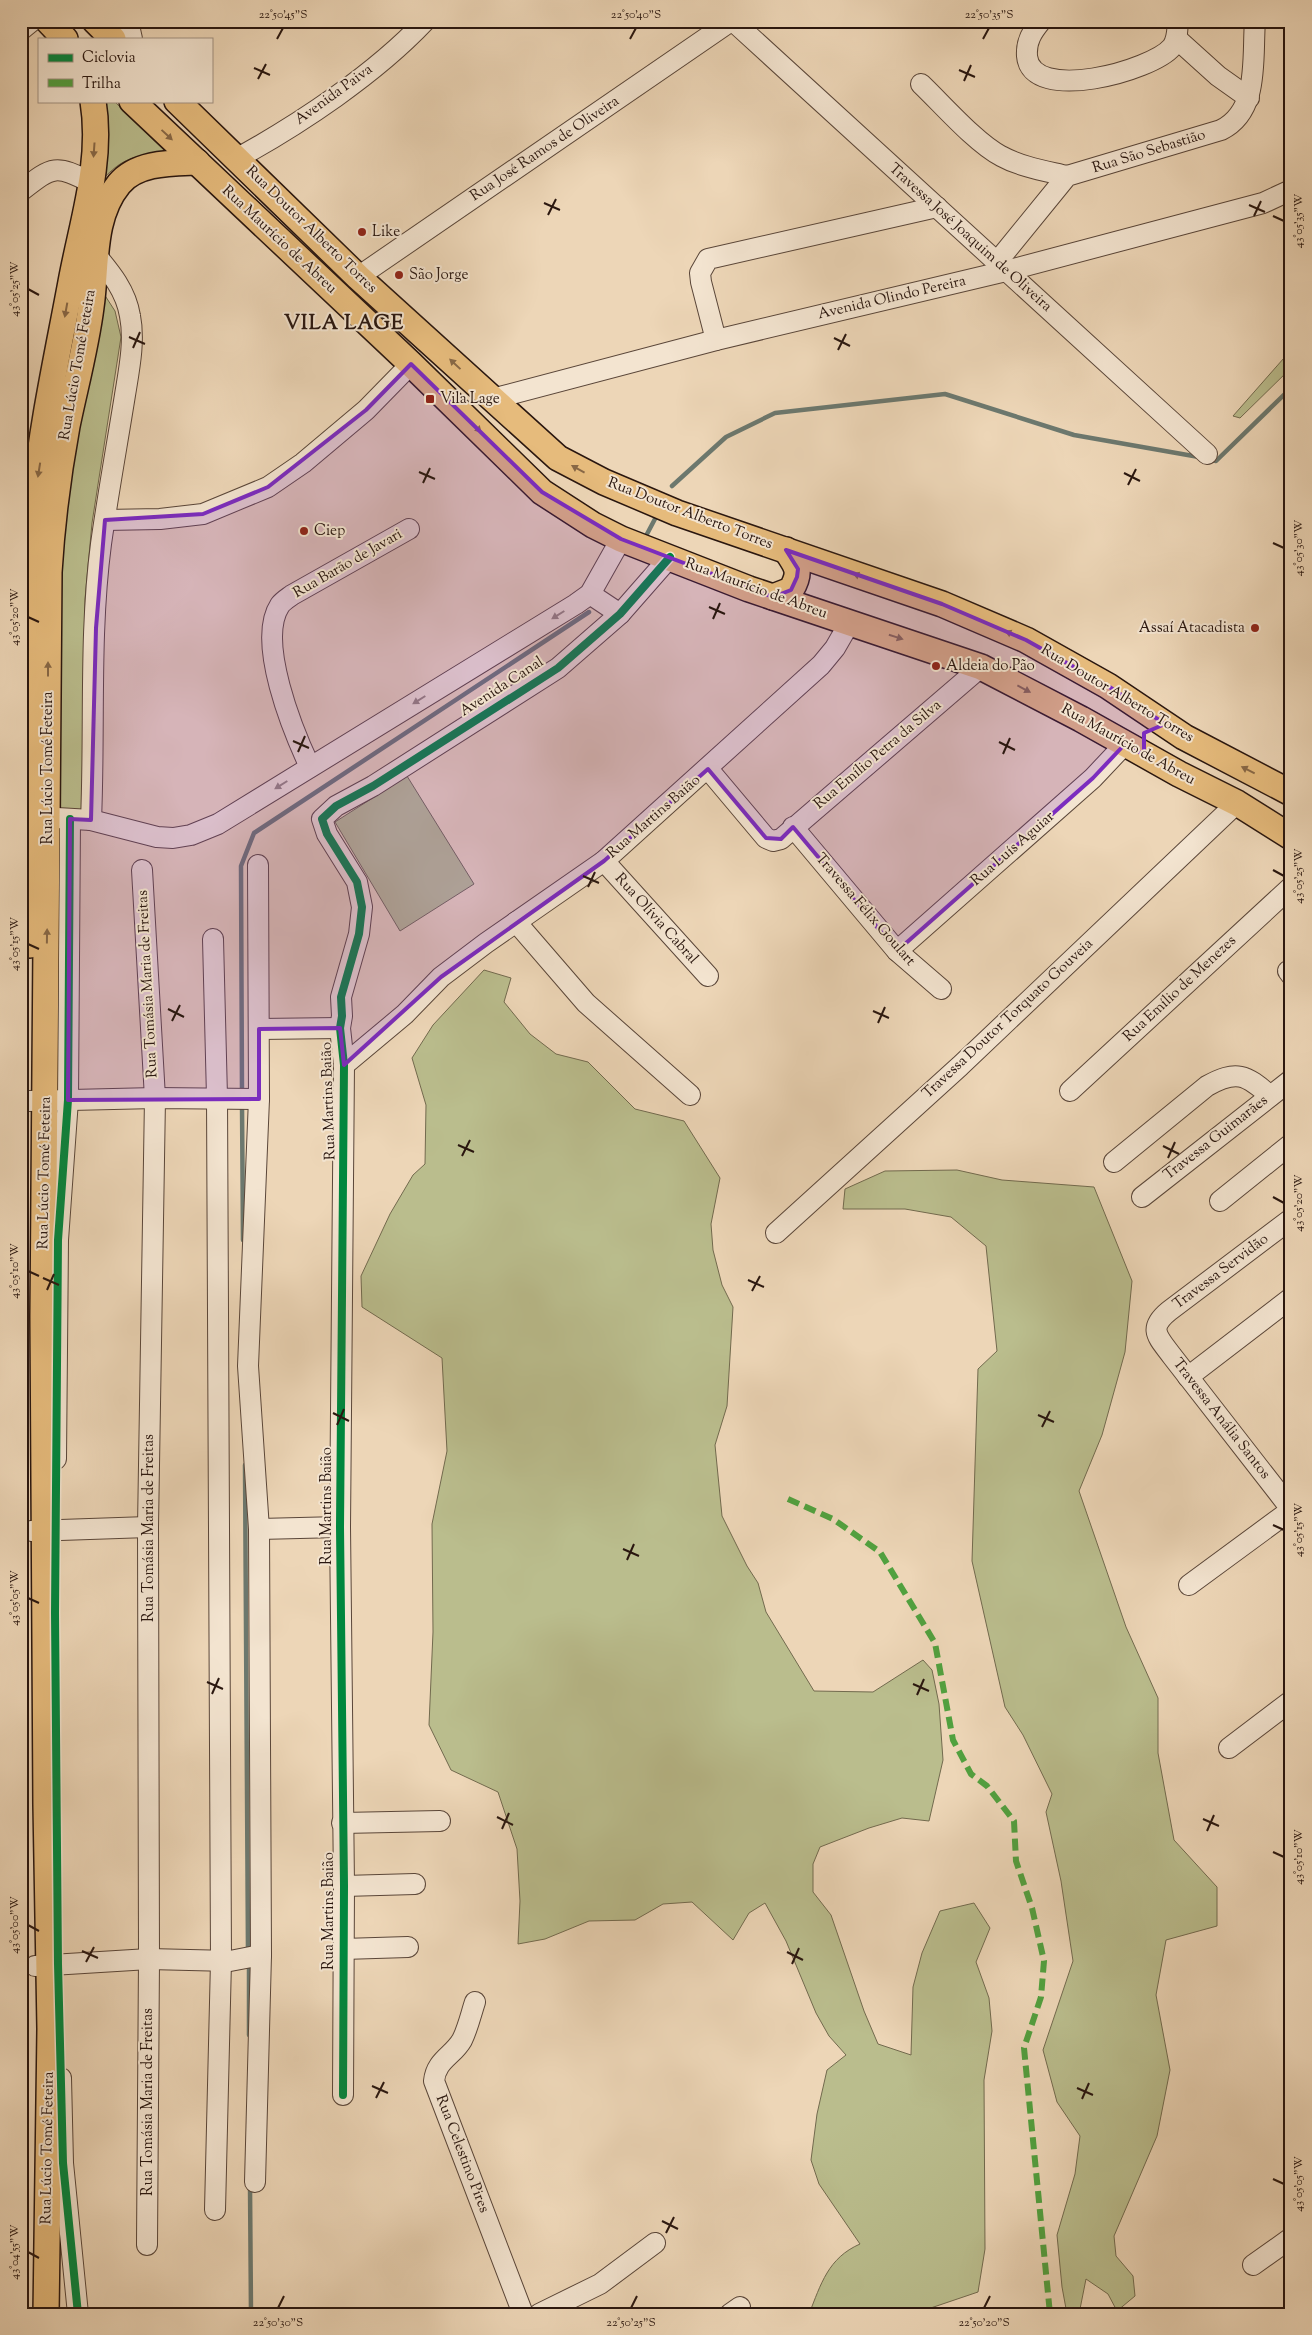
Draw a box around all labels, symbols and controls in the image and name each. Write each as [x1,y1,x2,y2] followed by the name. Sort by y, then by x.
[259,6,307,24] text: 22°50'45"S
[611,6,661,24] text: 22°50'40"S
[965,6,1013,24] text: 22°50'35"S
[38,38,212,102] legend
[82,48,136,69] text: Ciclovia
[291,60,377,130] street label: Avenida Paiva
[82,74,121,95] text: Trilha
[466,91,624,207] street label: Rua José Ramos de Oliveira
[1090,125,1208,179] street label: Rua São Sebastião
[161,129,173,141] one-way arrow
[90,142,98,158] one-way arrow
[884,159,1056,317] street label: Travessa José Joaquim de Oliveira
[241,162,381,299] street label: Rua Doutor Alberto Torres
[217,181,341,299] street label: Rua Maurício de Abreu
[1290,193,1308,248] text: 43°05'35"W
[372,222,400,243] place label: Like
[356,226,368,238] marker: Like
[6,261,24,317] text: 43°05'25"W
[409,265,468,286] place label: São Jorge
[393,269,405,281] marker: São Jorge
[816,271,968,325] street label: Avenida Olindo Pereira
[54,288,102,442] street label: Rua Lúcio Tomé Feteira
[62,302,70,318] one-way arrow
[284,310,404,339] district label: VILA LAGE
[449,358,461,370] one-way arrow
[440,389,500,410] place label: Vila Lage
[424,393,436,405] marker: Vila Lage
[470,421,482,433] one-way arrow
[35,462,43,478] one-way arrow
[570,465,585,473] one-way arrow
[604,473,776,555] street label: Rua Doutor Alberto Torres
[1290,519,1308,576] text: 43°05'30"W
[314,521,345,542] place label: Ciep
[289,524,407,604] street label: Rua Barão de Javari
[298,525,310,537] marker: Ciep
[682,553,831,625] street label: Rua Maurício de Abreu
[853,572,868,579] one-way arrow
[6,588,24,646] text: 43°05'20"W
[551,610,564,620] one-way arrow
[1139,618,1245,639] place label: Assaí Atacadista
[1249,622,1261,634] marker: Assaí Atacadista
[1004,630,1019,638] one-way arrow
[889,634,904,641] one-way arrow
[1036,640,1198,748] street label: Rua Doutor Alberto Torres
[456,652,548,722] street label: Avenida Canal
[946,656,1035,677] place label: Aldeia do Pão
[44,660,52,676] one-way arrow
[930,660,942,672] marker: Aldeia do Pão
[1017,685,1031,693] one-way arrow
[38,691,59,844] street label: Rua Lúcio Tomé Feteira
[413,695,426,705] one-way arrow
[810,695,946,815] street label: Rua Emílio Petra da Silva
[1057,699,1199,791] street label: Rua Maurício de Abreu
[1240,766,1255,774] one-way arrow
[603,770,705,864] street label: Rua Martins Baião
[274,780,287,790] one-way arrow
[967,807,1060,891] street label: Rua Luís Aguiar
[1290,848,1308,904] text: 43°05'25"W
[810,849,920,971] street label: Travessa Félix Goulart
[609,869,703,969] street label: Rua Olívia Cabral
[133,890,163,1078] street label: Rua Tomásia Maria de Freitas
[6,916,24,971] text: 43°05'15"W
[43,928,51,944] one-way arrow
[1119,931,1241,1047] street label: Rua Emílio de Menezes
[918,934,1098,1104] street label: Travessa Doutor Torquato Gouveia
[316,1042,342,1160] street label: Rua Martins Baião
[1159,1090,1273,1185] street label: Travessa Guimarães
[33,1096,57,1250] street label: Rua Lúcio Tomé Feteira
[1290,1174,1308,1232] text: 43°05'20"W
[1169,1229,1273,1315] street label: Travessa Servidão
[6,1242,24,1299] text: 43°05'10"W
[1167,1354,1275,1484] street label: Travessa Anália Santos
[139,1434,160,1622] street label: Rua Tomásia Maria de Freitas
[317,1447,338,1565] street label: Rua Martins Baião
[1290,1502,1308,1557] text: 43°05'15"W
[6,1570,24,1626] text: 43°05'05"W
[1290,1828,1308,1885] text: 43°05'10"W
[319,1852,340,1970] street label: Rua Martins Baião
[6,1896,24,1954] text: 43°05'00"W
[138,2008,159,2196] street label: Rua Tomásia Maria de Freitas
[36,2071,60,2225] street label: Rua Lúcio Tomé Feteira
[430,2092,494,2216] street label: Rua Celestino Pires
[1290,2156,1308,2212] text: 43°05'05"W
[6,2224,24,2280] text: 43°04'55"W
[253,2314,303,2332] text: 22°50'30"S
[606,2314,656,2332] text: 22°50'25"S
[958,2314,1010,2332] text: 22°50'20"S

